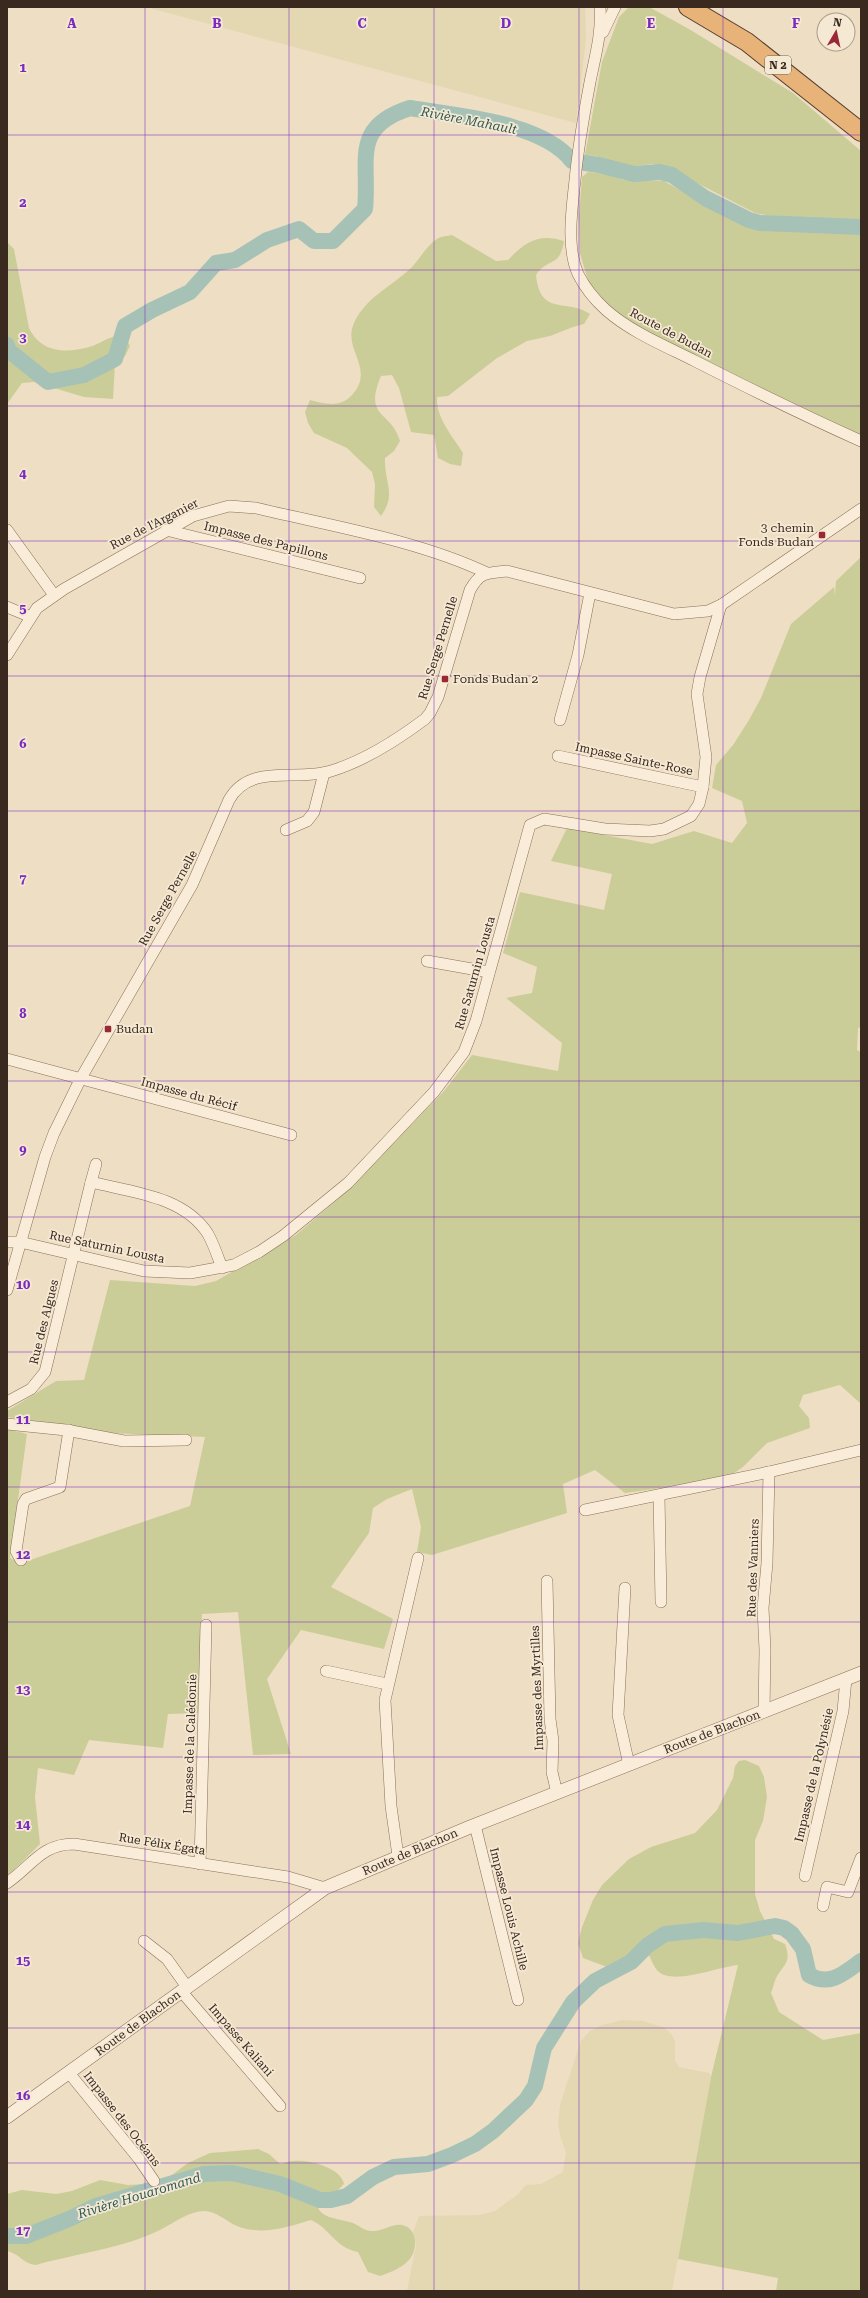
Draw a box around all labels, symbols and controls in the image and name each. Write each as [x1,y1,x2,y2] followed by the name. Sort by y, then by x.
[816,12,856,52] north arrow
[67,16,77,31] text: A
[212,16,222,31] text: B
[357,16,367,31] text: C
[501,16,511,31] text: D
[647,16,655,31] text: E
[792,16,800,31] text: F
[832,16,843,30] text: N
[765,56,791,74] road number: N 2
[19,60,27,75] text: 1
[419,104,518,137] water label: Rivière Mahault
[19,195,27,210] text: 2
[627,305,715,361] street label: Route de Budan
[19,330,27,345] text: 3
[19,466,27,481] text: 4
[107,496,201,552] street label: Rue de l'Arganier
[202,519,330,563] street label: Impasse des Papillons
[738,521,814,549] place label: 3 chemin Fonds Budan
[817,530,827,540] marker: 3 chemin Fonds Budan
[416,594,461,701] street label: Rue Serge Pernelle
[19,601,27,616] text: 5
[453,672,539,686] place label: Fonds Budan 2
[440,674,450,684] marker: Fonds Budan 2
[19,736,27,751] text: 6
[574,740,695,778] street label: Impasse Sainte-Rose
[136,847,200,948] street label: Rue Serge Pernelle
[19,871,27,886] text: 7
[452,914,498,1031] street label: Rue Saturnin Lousta
[19,1006,27,1021] text: 8
[116,1022,154,1036] place label: Budan
[103,1024,113,1034] marker: Budan
[139,1074,239,1114] street label: Impasse du Récif
[19,1142,27,1157] text: 9
[48,1228,166,1266] street label: Rue Saturnin Lousta
[16,1277,30,1292] text: 10
[27,1278,61,1366] street label: Rue des Algues
[16,1412,30,1427] text: 11
[744,1518,762,1618] street label: Rue des Vanniers
[16,1547,30,1562] text: 12
[528,1625,546,1751] street label: Impasse des Myrtilles
[181,1673,199,1814] street label: Impasse de la Calédonie
[16,1682,30,1697] text: 13
[792,1706,836,1843] street label: Impasse de la Polynésie
[662,1707,762,1757] street label: Route de Blachon
[16,1817,31,1832] text: 14
[360,1826,460,1878] street label: Route de Blachon
[118,1830,207,1858] street label: Rue Félix Égata
[487,1846,531,1972] street label: Impasse Louis Achille
[16,1953,30,1968] text: 15
[93,1987,184,2059] street label: Route de Blachon
[206,2001,276,2079] street label: Impasse Kaliani
[81,2069,164,2169] street label: Impasse des Océans
[16,2088,30,2103] text: 16
[75,2170,202,2222] water label: Rivière Houaromand
[16,2223,30,2238] text: 17

